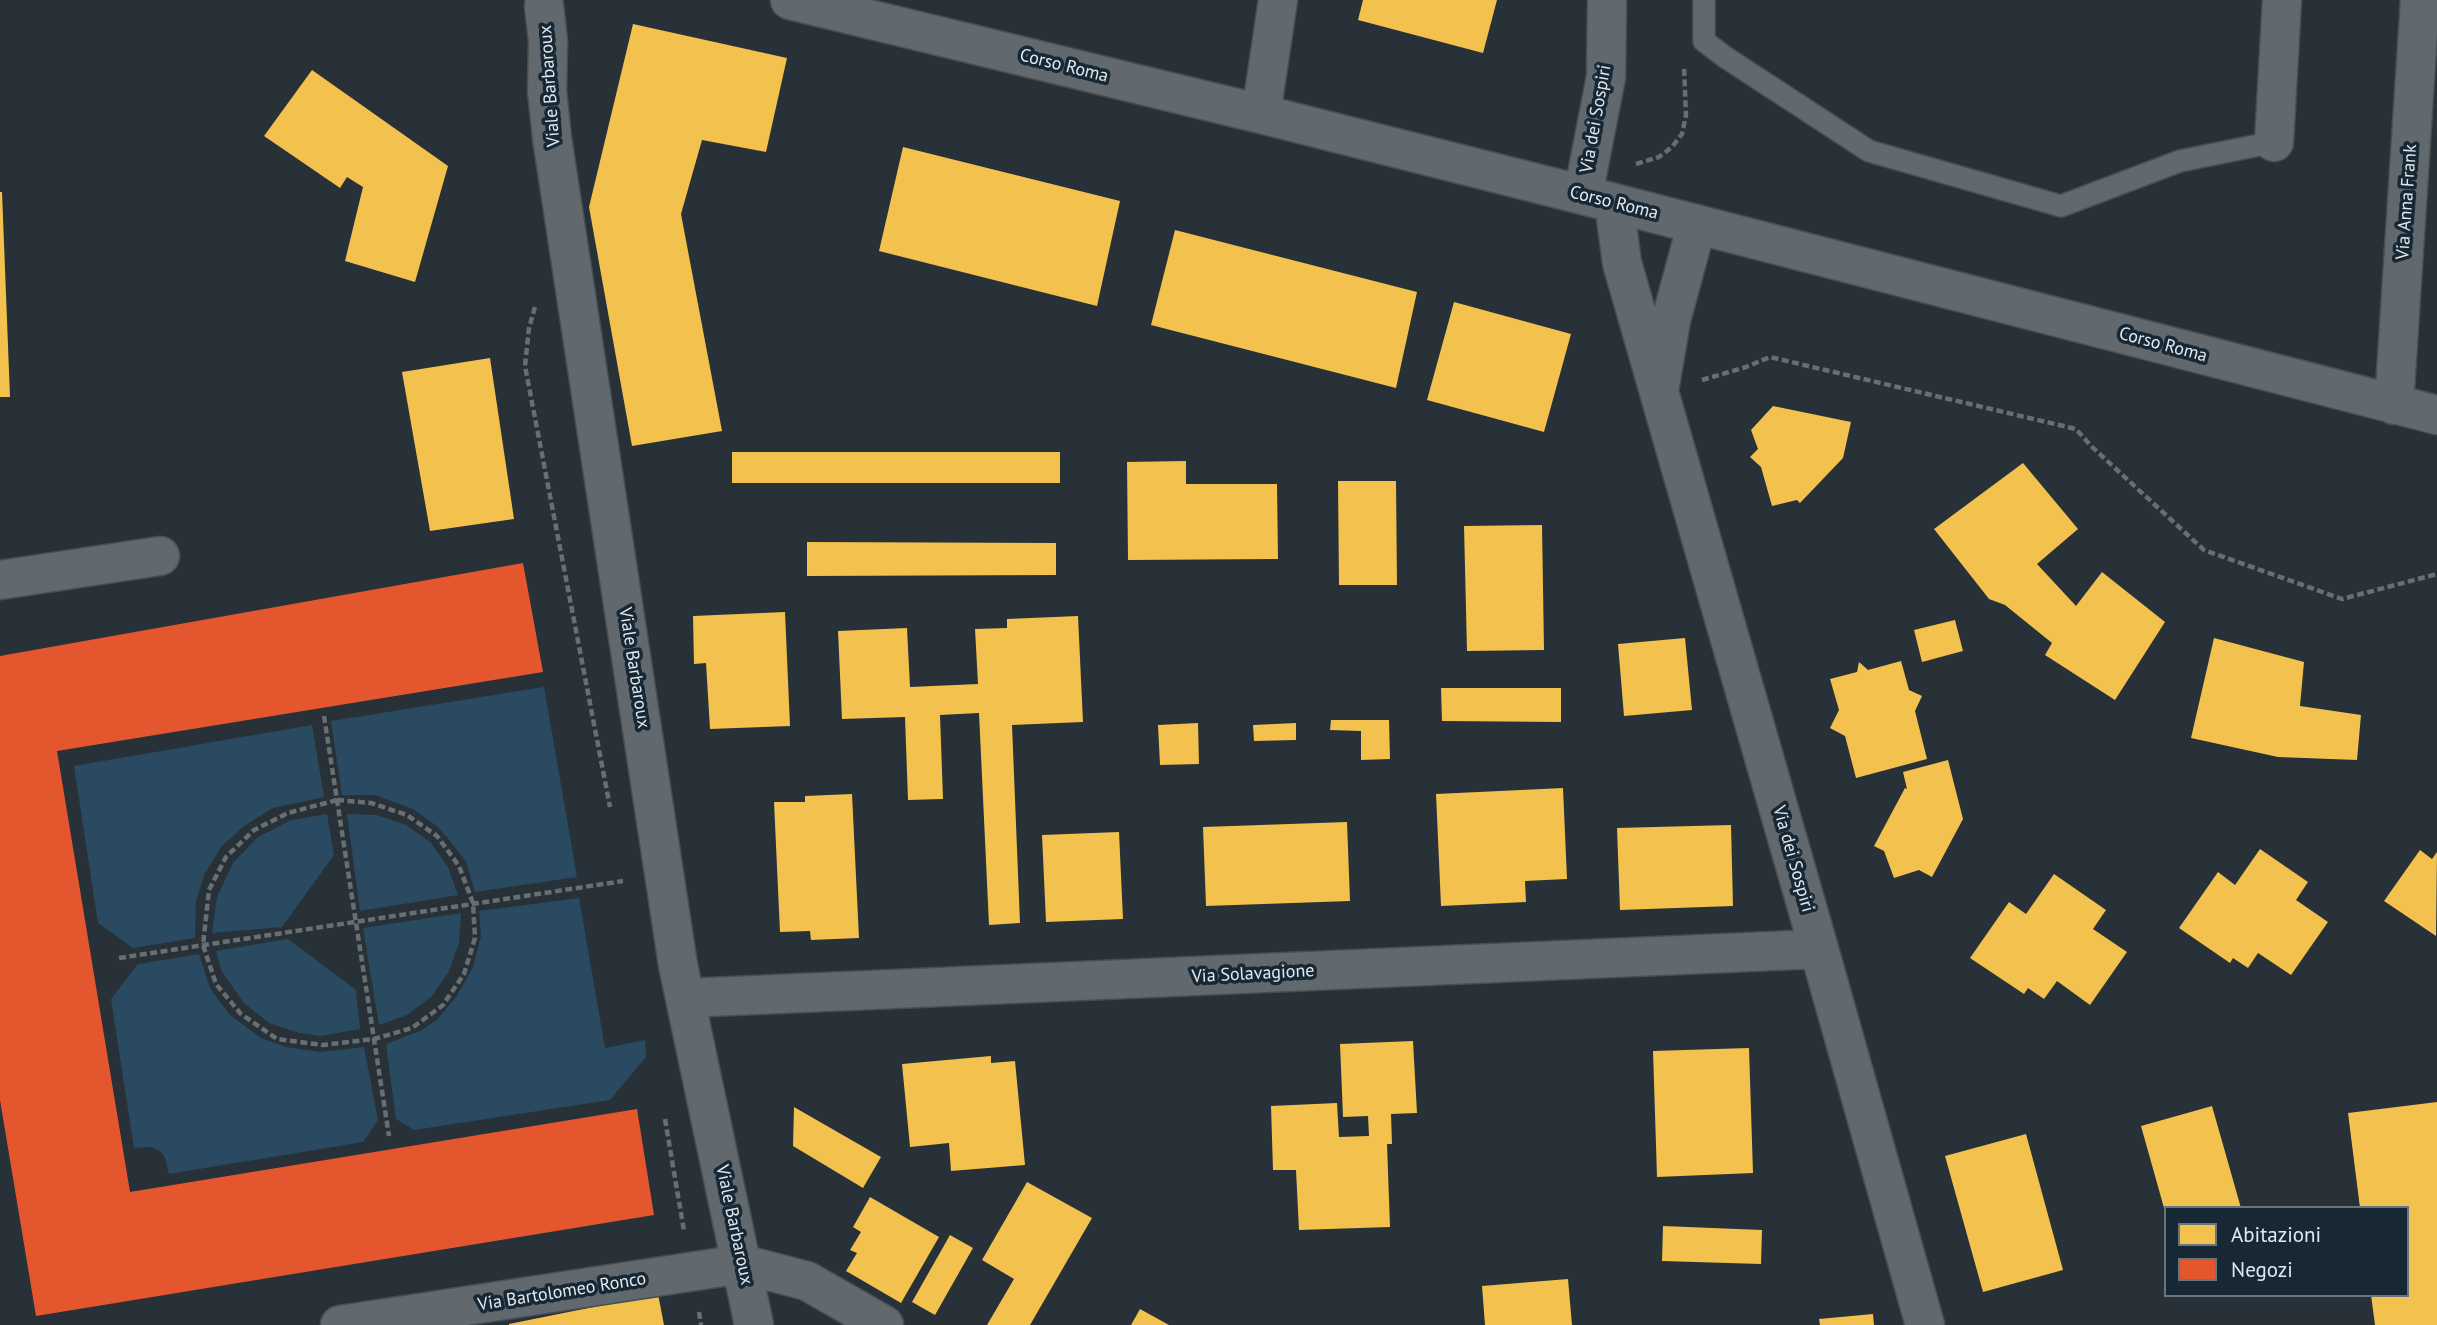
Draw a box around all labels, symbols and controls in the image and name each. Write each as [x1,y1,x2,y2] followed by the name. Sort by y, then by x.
[535,24,565,148] street label: Viale Barbaroux
[1017,45,1111,87] street label: Corso Roma
[1576,63,1616,175] street label: Via dei Sospiri
[2392,144,2422,260] street label: Via Anna Frank
[1567,182,1661,224] street label: Corso Roma
[2117,323,2209,367] street label: Corso Roma
[614,606,654,730] street label: Viale Barbaroux
[1768,803,1818,915] street label: Via dei Sospiri
[1191,960,1315,988] street label: Via Solavagione
[711,1163,757,1287] street label: Viale Barbaroux
[2164,1206,2409,1297] legend
[2231,1221,2321,1248] text: Abitazioni
[2231,1256,2293,1283] text: Negozi
[476,1268,648,1316] street label: Via Bartolomeo Ronco

